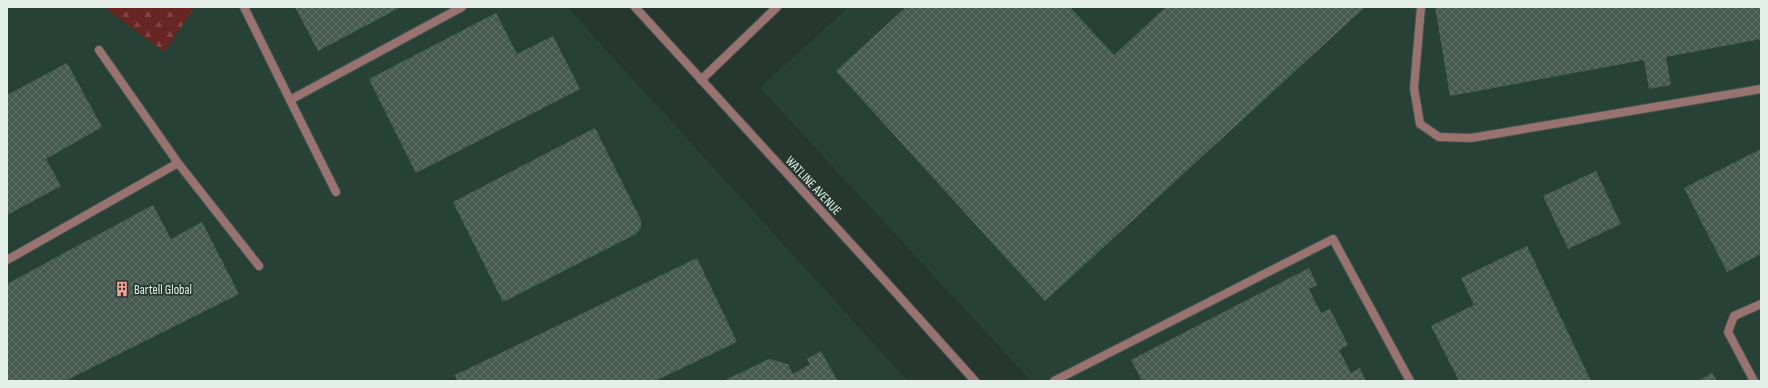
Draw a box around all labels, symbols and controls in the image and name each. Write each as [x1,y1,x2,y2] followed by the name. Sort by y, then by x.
[782,153,845,218] street label: WATLINE AVENUE
[113,280,131,298] building icon: Bartell Global
[134,282,192,298] place label: Bartell Global

